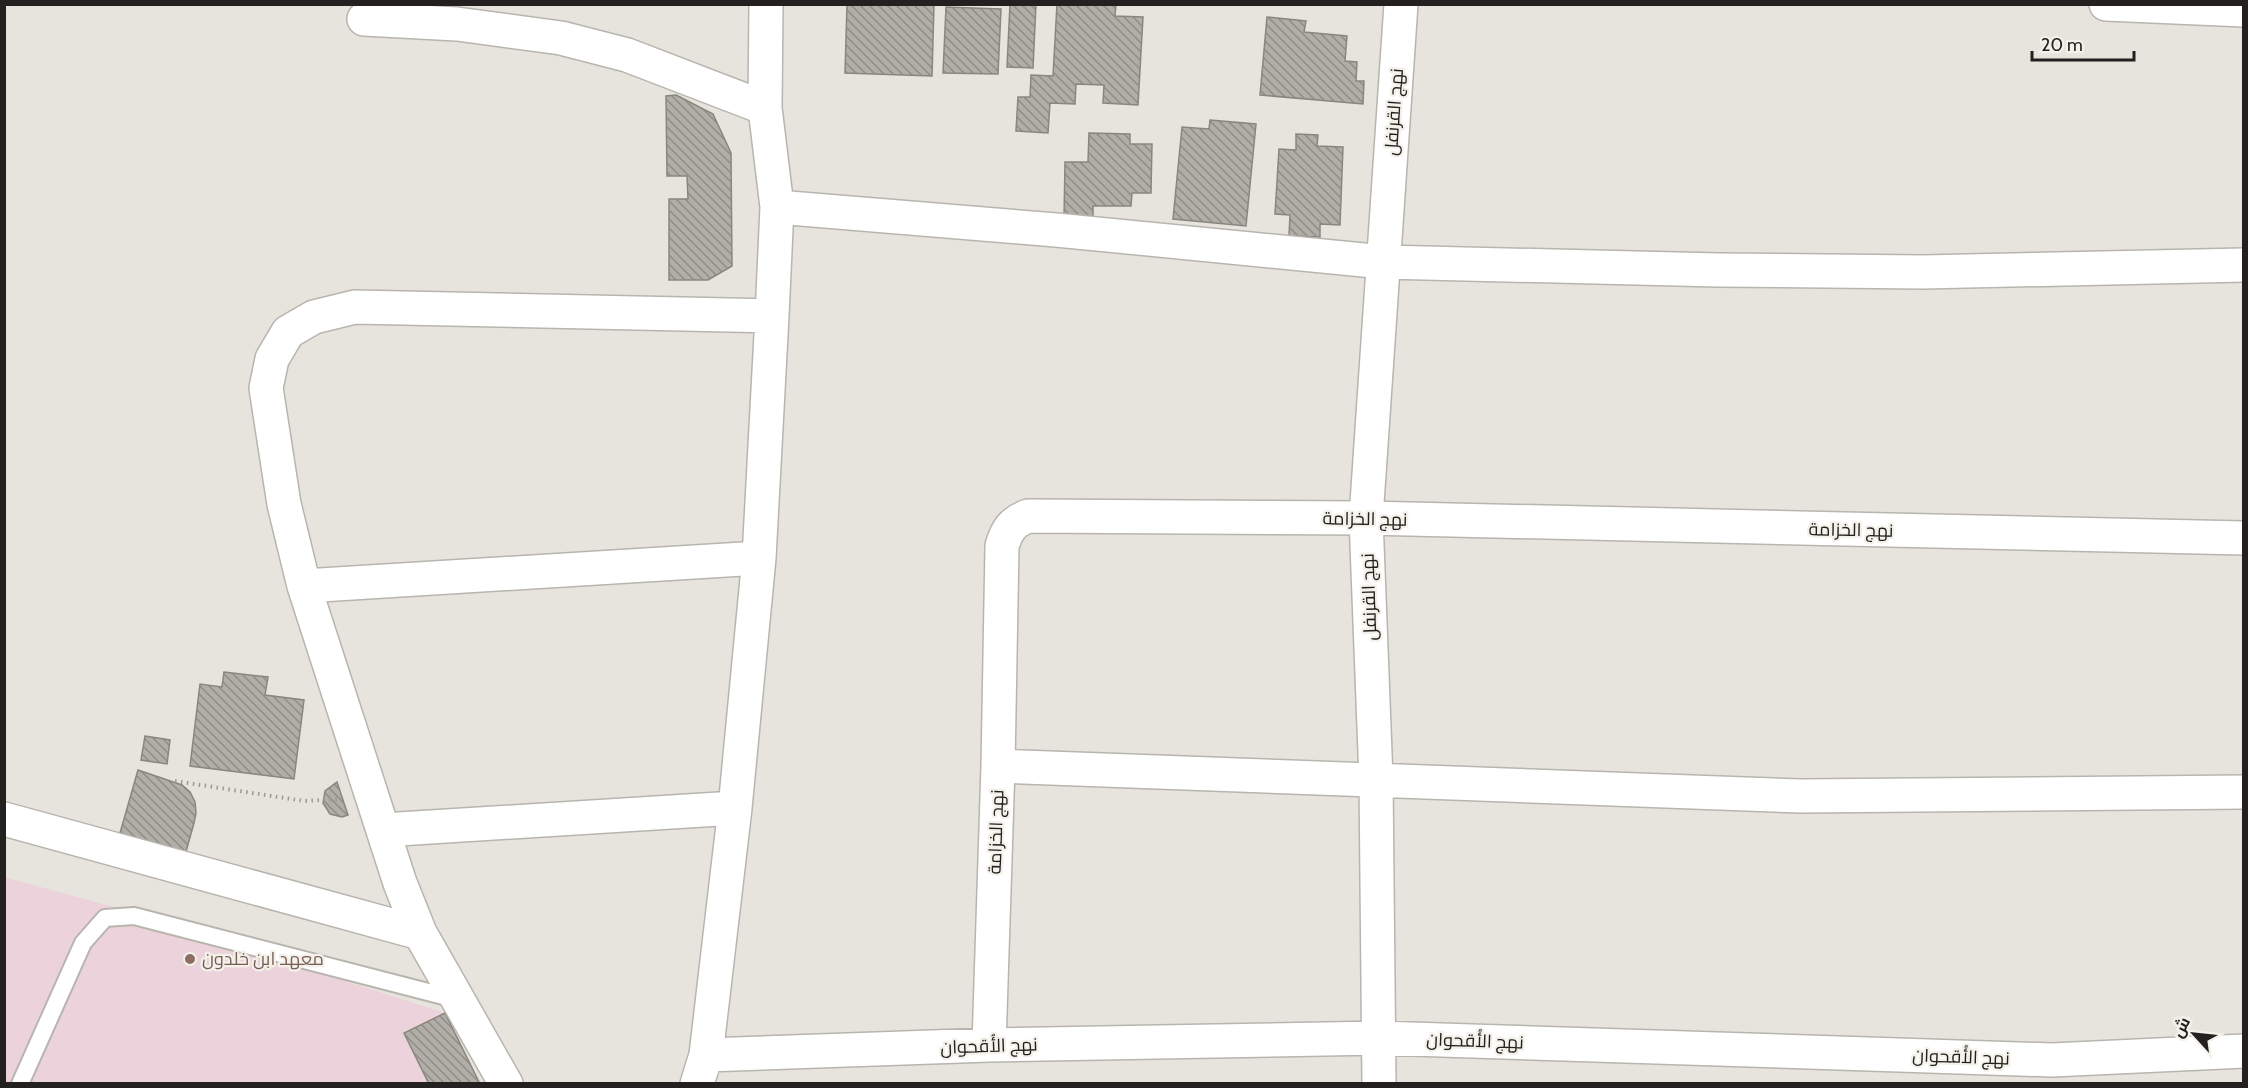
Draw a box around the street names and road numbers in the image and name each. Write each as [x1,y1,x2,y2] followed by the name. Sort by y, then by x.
[1380,68,1409,157] street label: نهج القرنفل
[1322,507,1408,532] street label: نهج الخزامة
[1808,518,1894,543] street label: نهج الخزامة
[1356,553,1383,641] street label: نهج القرنفل
[984,789,1009,875] street label: نهج الخزامة
[1426,1026,1524,1055] street label: نهج الأُقحوان
[940,1031,1038,1060] street label: نهج الأُقحوان
[1912,1042,2010,1071] street label: نهج الأُقحوان

